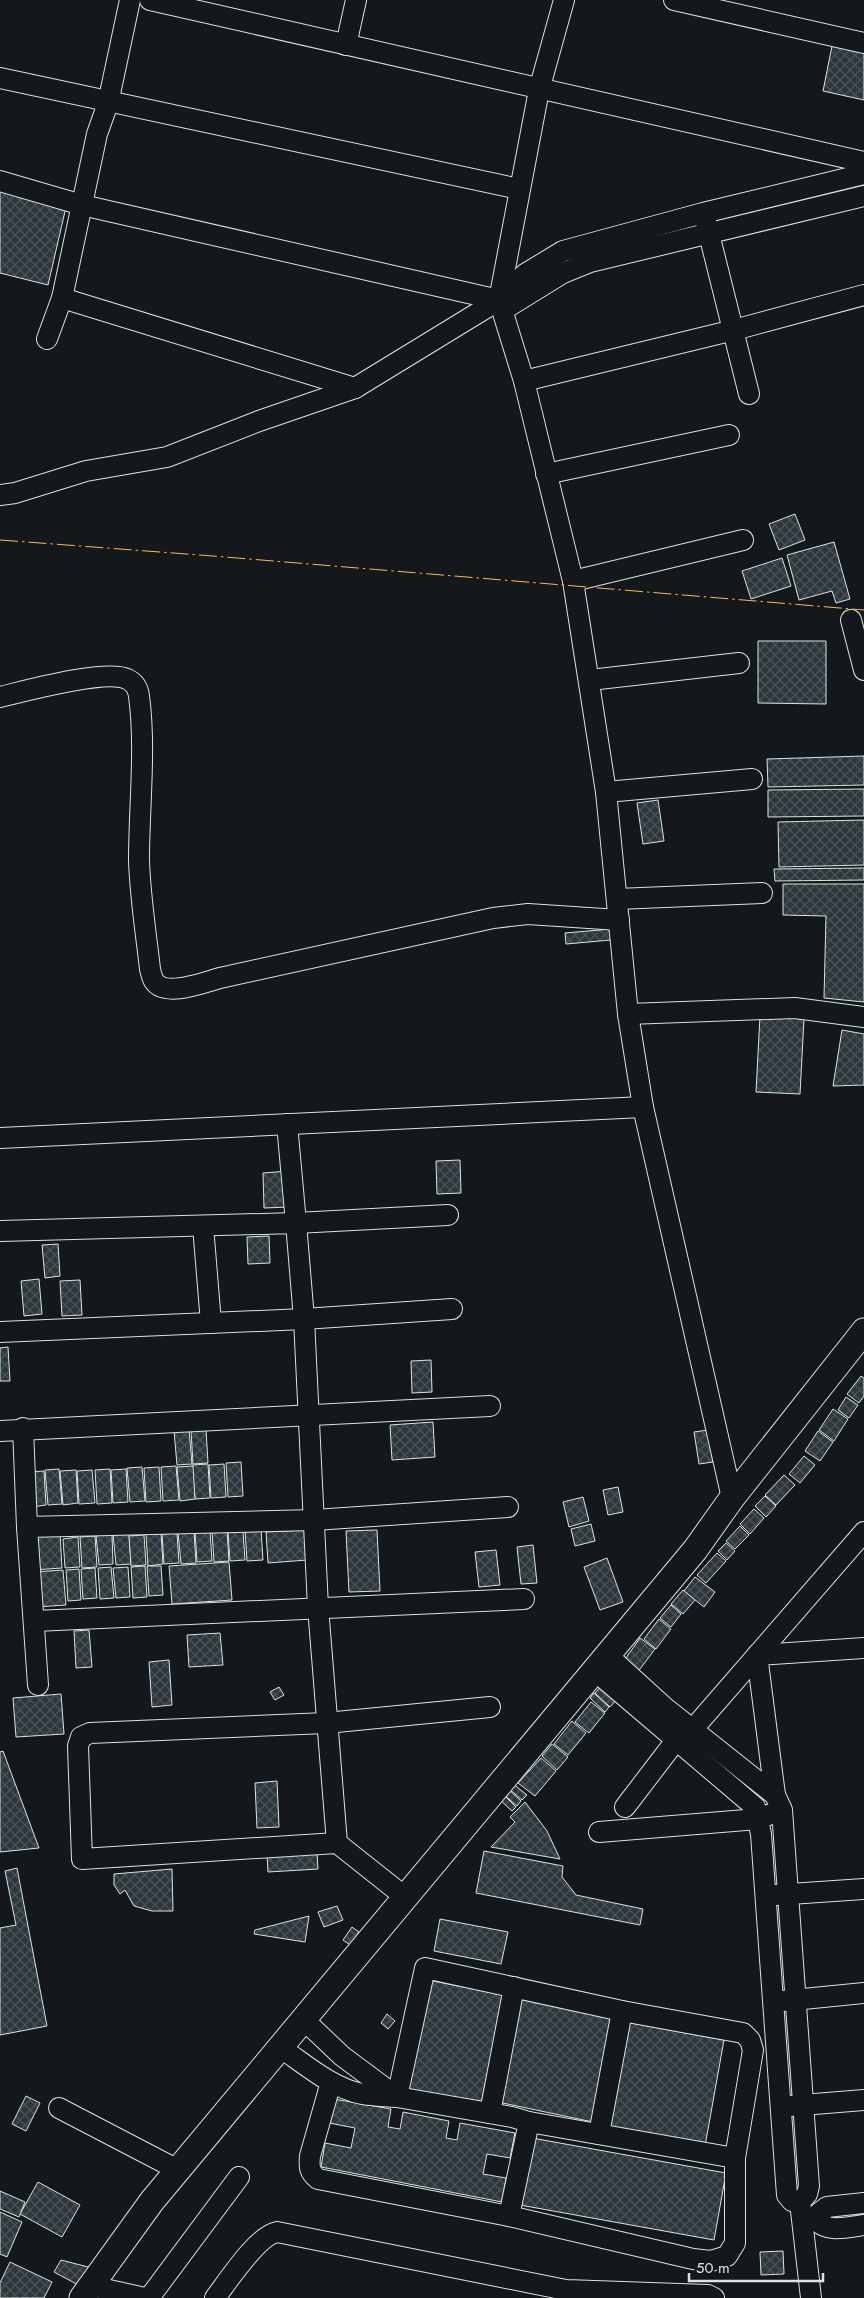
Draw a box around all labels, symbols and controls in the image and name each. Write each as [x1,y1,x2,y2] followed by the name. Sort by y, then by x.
[689,2250,823,2282] scale bar
[696,2257,730,2279] text: 50 m

